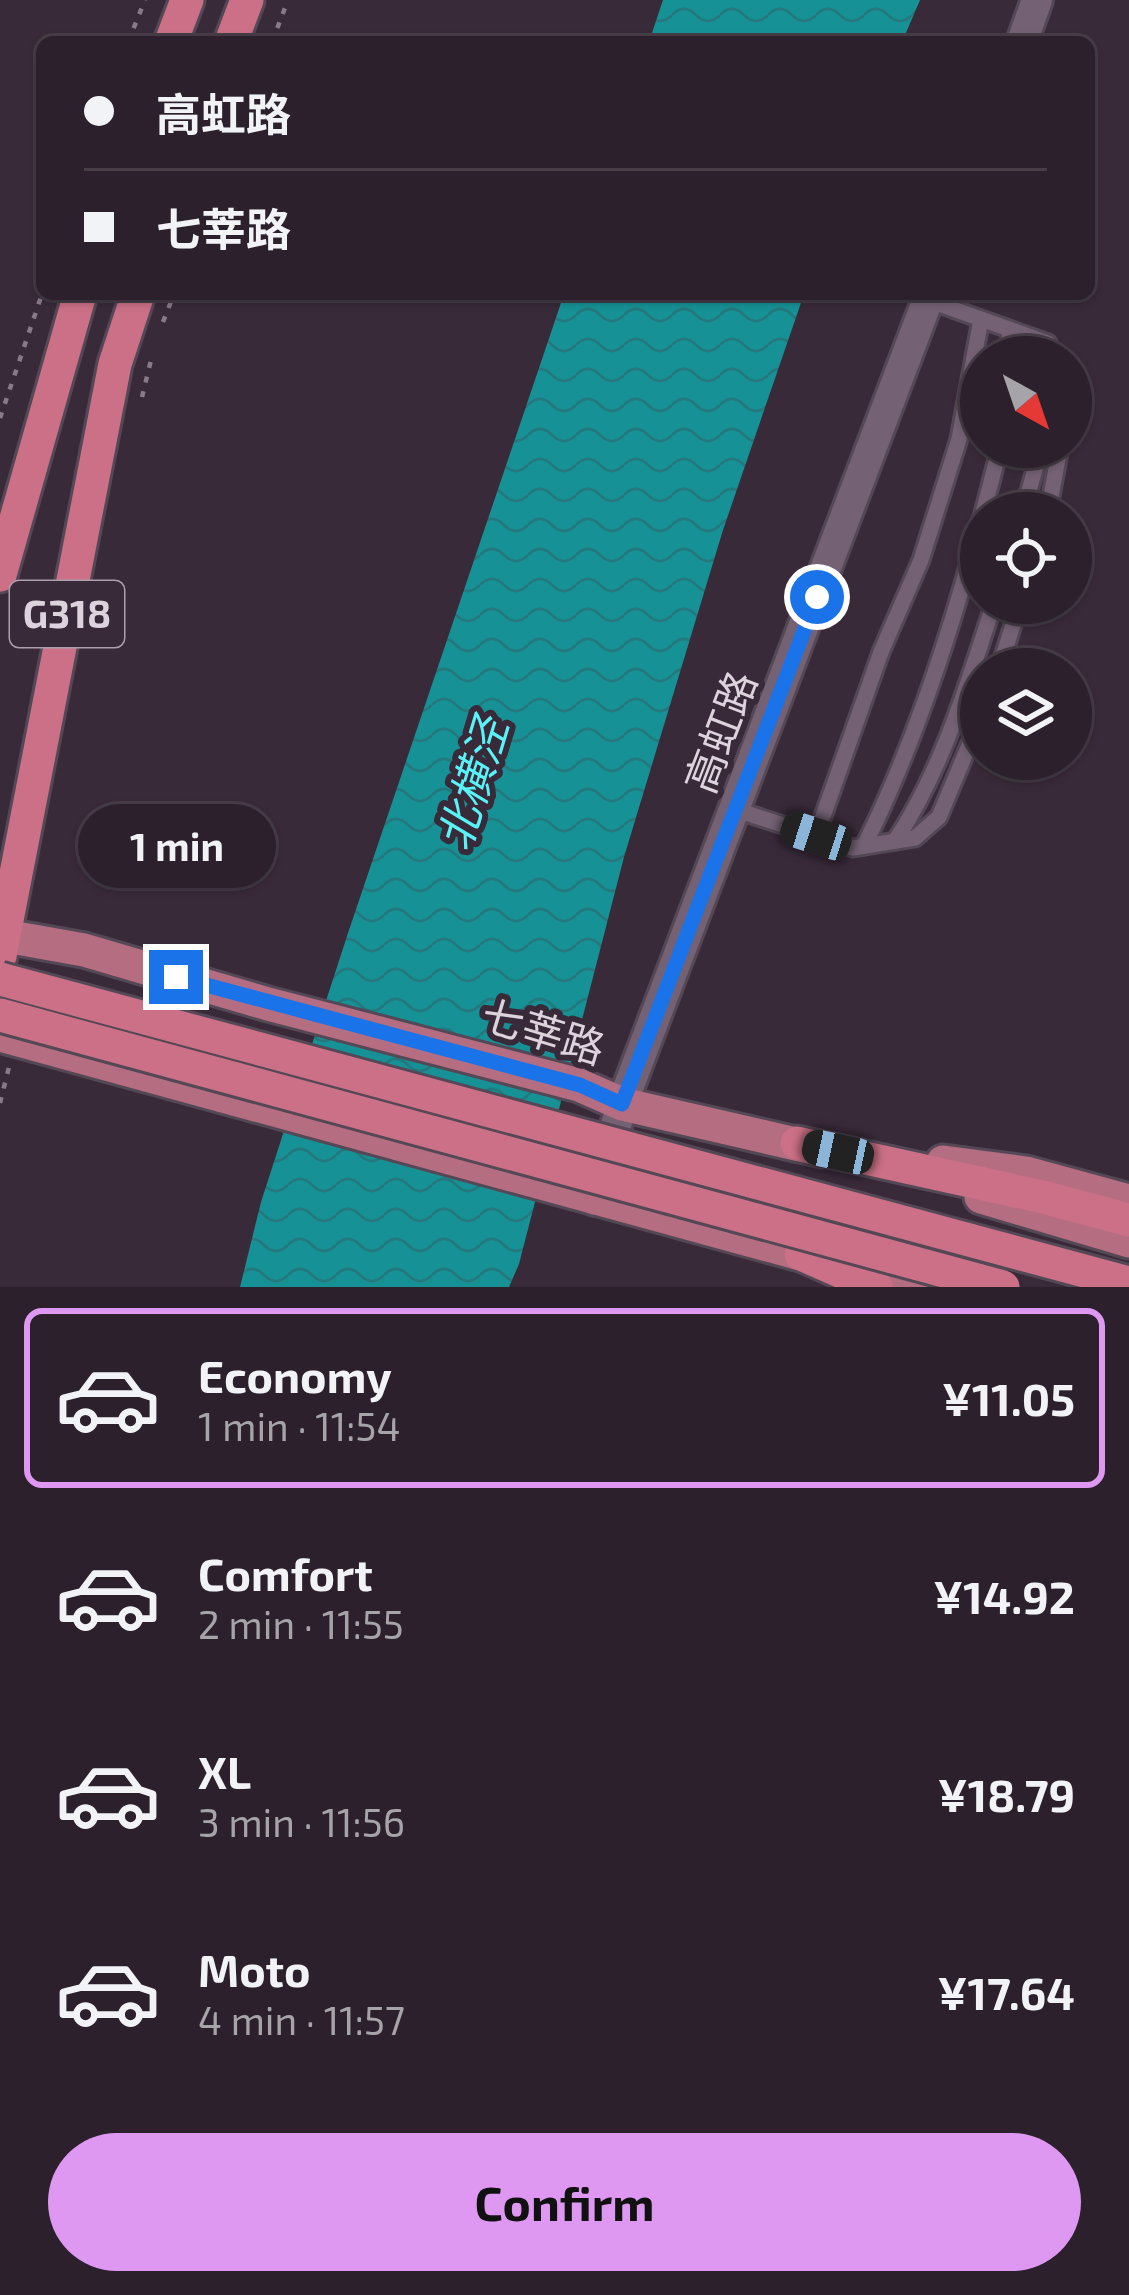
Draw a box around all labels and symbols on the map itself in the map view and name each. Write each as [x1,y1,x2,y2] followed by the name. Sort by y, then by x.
[960,336,1092,468] north arrow
[790,570,844,624] route start
[10,581,124,647] road number: G318
[673,664,765,799] street label: 高虹路
[426,707,518,856] water label: 北横泾
[77,803,275,887] callout: 1 min
[776,808,856,864] car
[149,950,203,1004] route end
[476,988,611,1072] street label: 七莘路
[799,1127,877,1177] car

